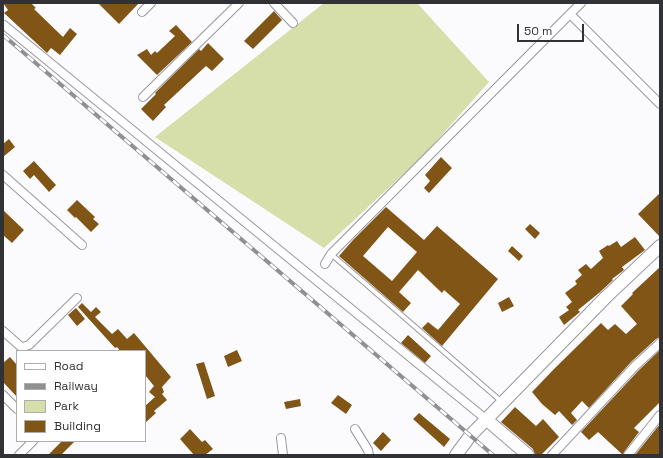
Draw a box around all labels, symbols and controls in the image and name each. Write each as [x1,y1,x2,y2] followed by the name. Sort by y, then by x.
[519,16,586,42] scale bar
[524,23,552,39] text: 50 m
[16,350,146,442] legend
[54,358,83,374] text: Road
[54,378,98,394] text: Railway
[54,398,79,414] text: Park
[54,418,101,434] text: Building

